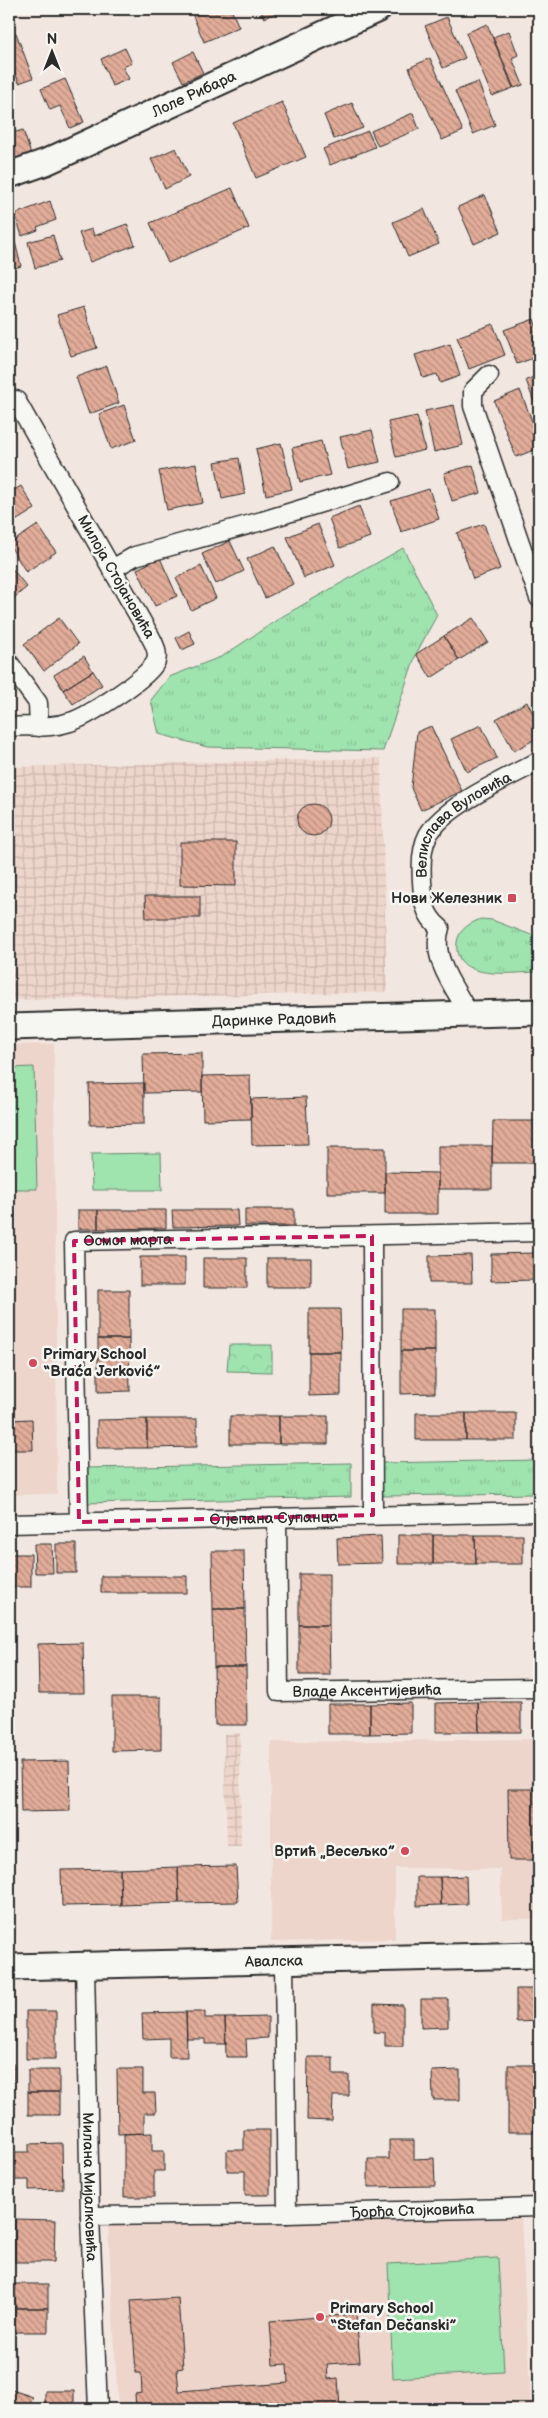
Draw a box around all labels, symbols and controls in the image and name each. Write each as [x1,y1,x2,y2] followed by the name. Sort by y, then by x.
[28,28,78,78] north arrow
[47,31,57,48] text: N
[148,66,239,122] street label: Лоле Рибара
[73,512,159,642] street label: Милоја Стојановића
[412,767,515,878] street label: Велислава Вуловића
[391,889,503,908] place label: Нови Железник
[506,892,518,904] marker: Нови Железник
[212,1008,336,1031] street label: Даринке Радовић
[84,1230,172,1250] street label: Осмог марта
[43,1345,161,1381] place label: Primary School “Braća Jerković”
[27,1357,39,1369] marker: Primary School “Braća Jerković”
[209,1507,339,1529] street label: Стјепана Супанца
[292,1680,442,1701] street label: Владе Аксентијевића
[274,1842,395,1861] place label: Вртић „Весељко”
[399,1845,411,1857] marker: Вртић „Весељко”
[244,1951,303,1971] street label: Авалска
[78,2112,101,2262] street label: Милана Мијалковића
[349,2199,475,2222] street label: Ђорђа Стојковића
[330,2299,457,2335] place label: Primary School “Stefan Dečanski”
[314,2311,326,2323] marker: Primary School “Stefan Dečanski”

